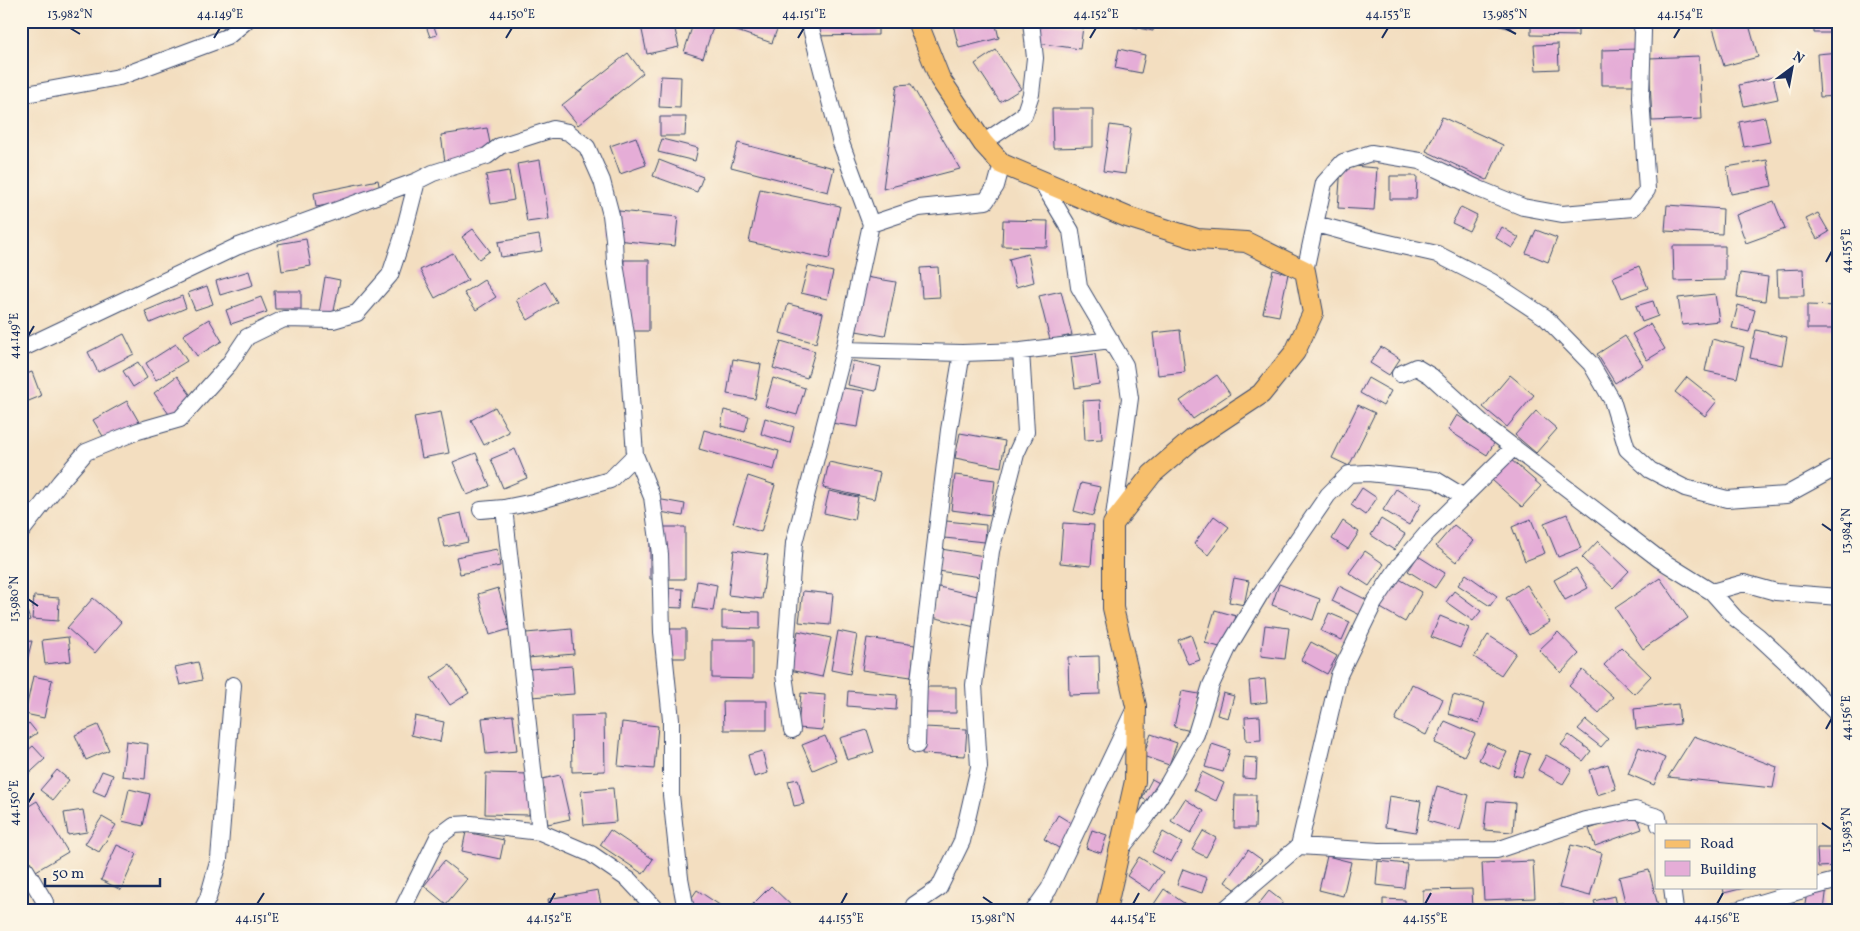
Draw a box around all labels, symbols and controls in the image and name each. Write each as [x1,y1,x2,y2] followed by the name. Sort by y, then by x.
[47,7,93,23] text: 13.982°N
[197,7,243,23] text: 44.149°E
[489,7,535,23] text: 44.150°E
[782,7,826,23] text: 44.151°E
[1073,7,1119,23] text: 44.152°E
[1365,7,1411,23] text: 44.153°E
[1482,7,1528,23] text: 13.985°N
[1657,7,1703,23] text: 44.154°E
[1768,42,1818,92] north arrow
[1789,47,1807,69] text: N
[1839,228,1855,274] text: 44.155°E
[7,313,23,359] text: 44.149°E
[1839,508,1855,554] text: 13.984°N
[7,576,23,622] text: 13.980°N
[1839,695,1855,741] text: 44.156°E
[7,780,23,826] text: 44.150°E
[1839,807,1855,853] text: 13.983°N
[1655,824,1818,888] legend
[1700,834,1734,855] text: Road
[45,856,160,888] scale bar
[1700,860,1757,881] text: Building
[52,864,84,885] text: 50 m
[235,911,279,927] text: 44.151°E
[526,911,572,927] text: 44.152°E
[818,911,864,927] text: 44.153°E
[971,911,1015,927] text: 13.981°N
[1110,911,1156,927] text: 44.154°E
[1402,911,1448,927] text: 44.155°E
[1694,911,1740,927] text: 44.156°E

